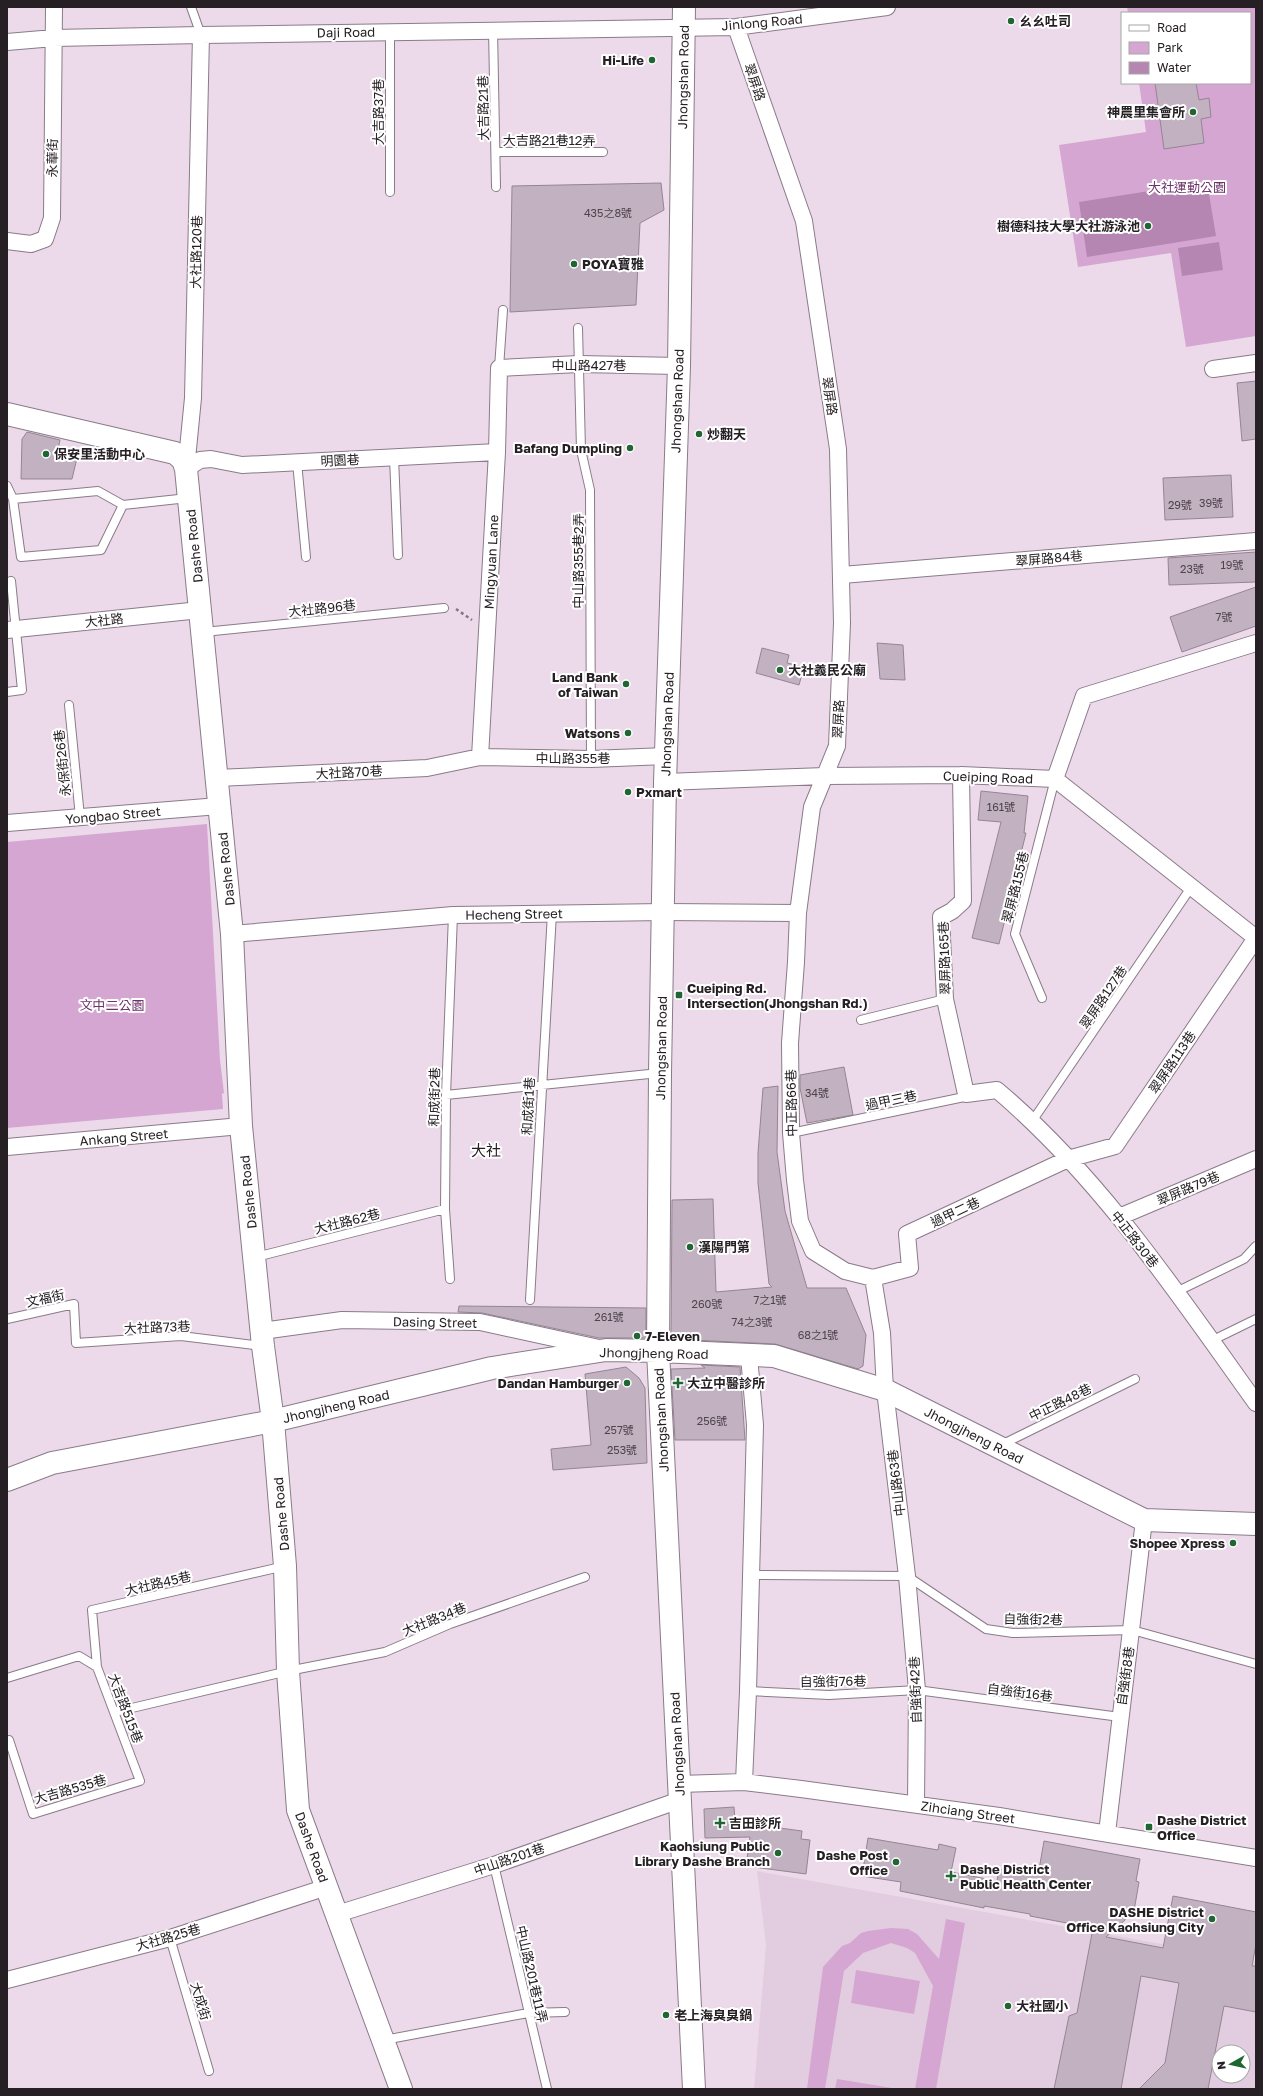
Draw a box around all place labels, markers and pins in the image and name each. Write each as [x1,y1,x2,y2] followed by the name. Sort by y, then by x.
[1019,13,1071,29] place label: ㄠㄠ吐司
[1006,16,1016,26] marker: ㄠㄠ吐司
[602,52,644,68] place label: Hi-Life
[647,55,657,65] marker: Hi-Life
[1107,104,1185,120] place label: 神農里集會所
[1188,107,1198,117] marker: 神農里集會所
[997,218,1140,234] place label: 樹德科技大學大社游泳池
[1143,221,1153,231] marker: 樹德科技大學大社游泳池
[582,256,644,272] place label: POYA寶雅
[569,259,579,269] marker: POYA寶雅
[707,426,746,442] place label: 炒翻天
[694,429,704,439] marker: 炒翻天
[514,440,622,456] place label: Bafang Dumpling
[625,443,635,453] marker: Bafang Dumpling
[54,446,145,462] place label: 保安里活動中心
[41,449,51,459] marker: 保安里活動中心
[788,662,866,678] place label: 大社義民公廟
[775,665,785,675] marker: 大社義民公廟
[552,669,618,700] place label: Land Bank of Taiwan
[621,679,631,689] marker: Land Bank of Taiwan
[565,725,620,741] place label: Watsons
[623,728,633,738] marker: Watsons
[636,784,682,800] place label: Pxmart
[623,787,633,797] marker: Pxmart
[687,980,868,1011] place label: Cueiping Rd. Intersection(Jhongshan Rd.)
[674,990,684,1000] marker: Cueiping Rd. Intersection(Jhongshan Rd.)
[698,1239,750,1255] place label: 漢陽門第
[685,1242,695,1252] marker: 漢陽門第
[645,1328,700,1344] place label: 7-Eleven
[632,1331,642,1341] marker: 7-Eleven
[498,1375,619,1391] place label: Dandan Hamburger
[687,1375,765,1391] place label: 大立中醫診所
[672,1377,684,1389] marker: 大立中醫診所
[622,1378,632,1388] marker: Dandan Hamburger
[1130,1535,1225,1551] place label: Shopee Xpress
[1228,1538,1238,1548] marker: Shopee Xpress
[1157,1812,1246,1843] place label: Dashe District Office
[729,1815,781,1831] place label: 吉田診所
[714,1817,726,1829] marker: 吉田診所
[1144,1822,1154,1832] marker: Dashe District Office
[634,1838,771,1869] place label: Kaohsiung Public Library Dashe Branch
[816,1847,888,1878] place label: Dashe Post Office
[773,1848,783,1858] marker: Kaohsiung Public Library Dashe Branch
[891,1857,901,1867] marker: Dashe Post Office
[960,1861,1091,1892] place label: Dashe District Public Health Center
[945,1870,957,1882] marker: Dashe District Public Health Center
[1066,1904,1204,1935] place label: DASHE District Office Kaohsiung City
[1207,1914,1217,1924] marker: DASHE District Office Kaohsiung City
[1016,1998,1069,2014] place label: 大社國小
[1003,2001,1013,2011] marker: 大社國小
[674,2007,752,2023] place label: 老上海臭臭鍋
[661,2010,671,2020] marker: 老上海臭臭鍋

